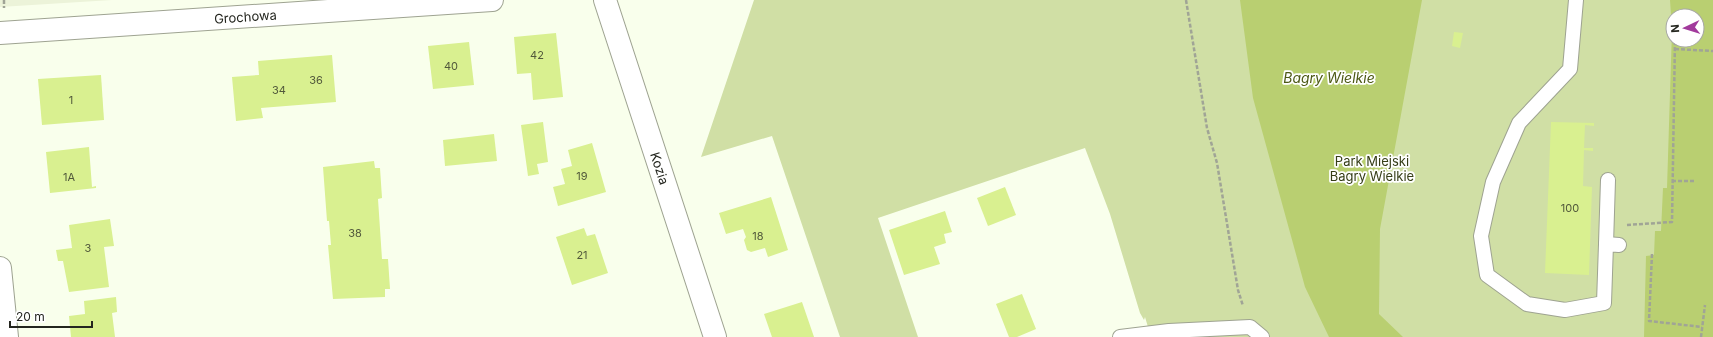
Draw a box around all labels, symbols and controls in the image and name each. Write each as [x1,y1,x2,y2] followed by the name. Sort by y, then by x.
[214,6,277,27] street label: Grochowa
[1665,8,1705,48] north arrow
[1668,24,1682,33] text: N
[530,48,544,62] house number: 42
[444,59,458,73] house number: 40
[1283,69,1375,86] water label: Bagry Wielkie
[309,73,323,87] house number: 36
[272,83,286,97] house number: 34
[69,93,73,107] house number: 1
[647,150,673,187] street label: Kozia
[1330,153,1414,184] park label: Park Miejski Bagry Wielkie
[576,169,588,183] house number: 19
[63,170,75,184] house number: 1A
[1561,201,1579,215] house number: 100
[348,226,362,240] house number: 38
[752,229,764,243] house number: 18
[85,241,92,255] house number: 3
[576,248,588,262] house number: 21
[10,303,92,329] scale bar
[16,309,45,324] text: 20 m

